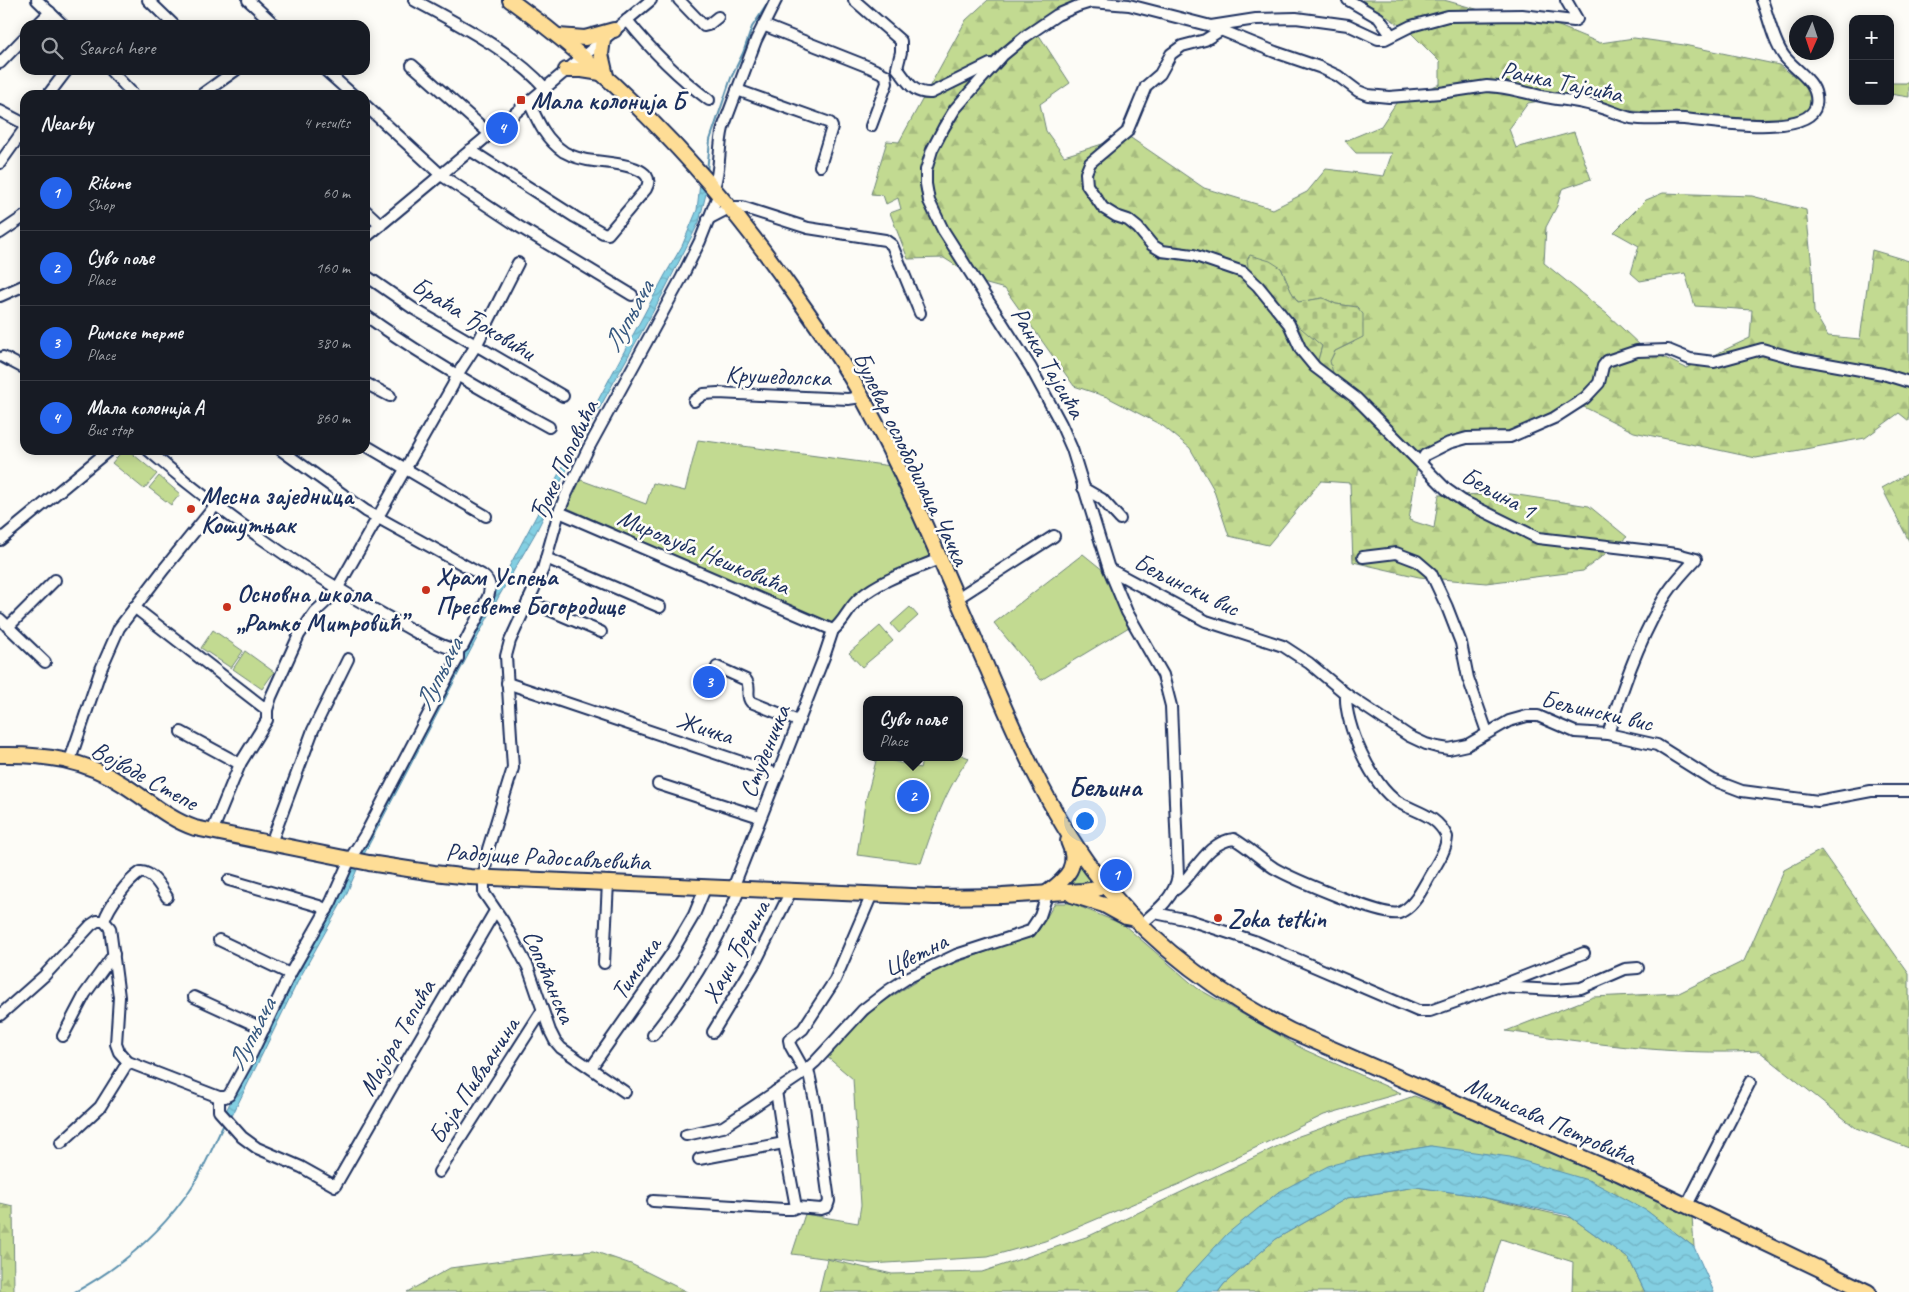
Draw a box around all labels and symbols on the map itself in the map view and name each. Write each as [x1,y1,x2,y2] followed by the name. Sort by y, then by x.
[1789,15,1834,60] north arrow
[1498,54,1627,111] street label: Ранка Тајсића
[531,85,689,117] place label: Мала колонија Б
[515,94,527,106] marker: Мала колонија Б
[486,109,518,147] pin: 4
[406,270,542,369] street label: Браћа Ђоковићи
[595,273,663,358] water label: Лупњача
[1003,301,1094,426] street label: Ранка Тајсића
[845,346,978,572] street label: Булевар ослободилаца Чачка
[725,358,833,394] street label: Крушедолска
[522,393,607,526] street label: Ђоке Поповића
[1456,459,1543,527] street label: Бељина 1
[201,480,355,541] place label: Месна заједница Кошутњак
[613,501,796,603] street label: Мирољуба Нешковића
[185,503,197,515] marker: Месна заједница Кошутњак
[1129,546,1246,625] street label: Бељински вис
[436,561,626,622] place label: Храм Успења Пресвете Богородице
[237,578,413,639] place label: Основна школа „Ратко Митровић”
[420,584,432,596] marker: Храм Успења Пресвете Богородице
[221,601,233,613] marker: Основна школа „Ратко Митровић”
[406,630,472,716] water label: Лупњача
[693,663,725,701] pin: 3
[1538,683,1657,740] street label: Бељински вис
[732,699,799,802] street label: Студеничка
[672,704,739,753] street label: Жичка
[86,734,205,819] street label: Војводе Степе
[1068,769,1143,804] district label: Бељина
[897,777,929,815] pin: 2
[1072,808,1098,834] your location
[445,836,653,878] street label: Радојице Радосављевића
[1100,856,1132,894] pin: 1
[695,892,779,1009] street label: Хаџи Ђерина
[1228,903,1326,935] place label: Zoka tetkin
[1212,912,1224,924] marker: Zoka tetkin
[878,924,954,984] street label: Цветна
[515,925,584,1030] street label: Сопоћанска
[603,929,670,1006] street label: Тимочка
[351,972,444,1101] street label: Мајора Тепића
[219,990,285,1076] water label: Лупњача
[421,1009,528,1150] street label: Баја Пивљанина
[1460,1069,1643,1174] street label: Милисава Петровића

